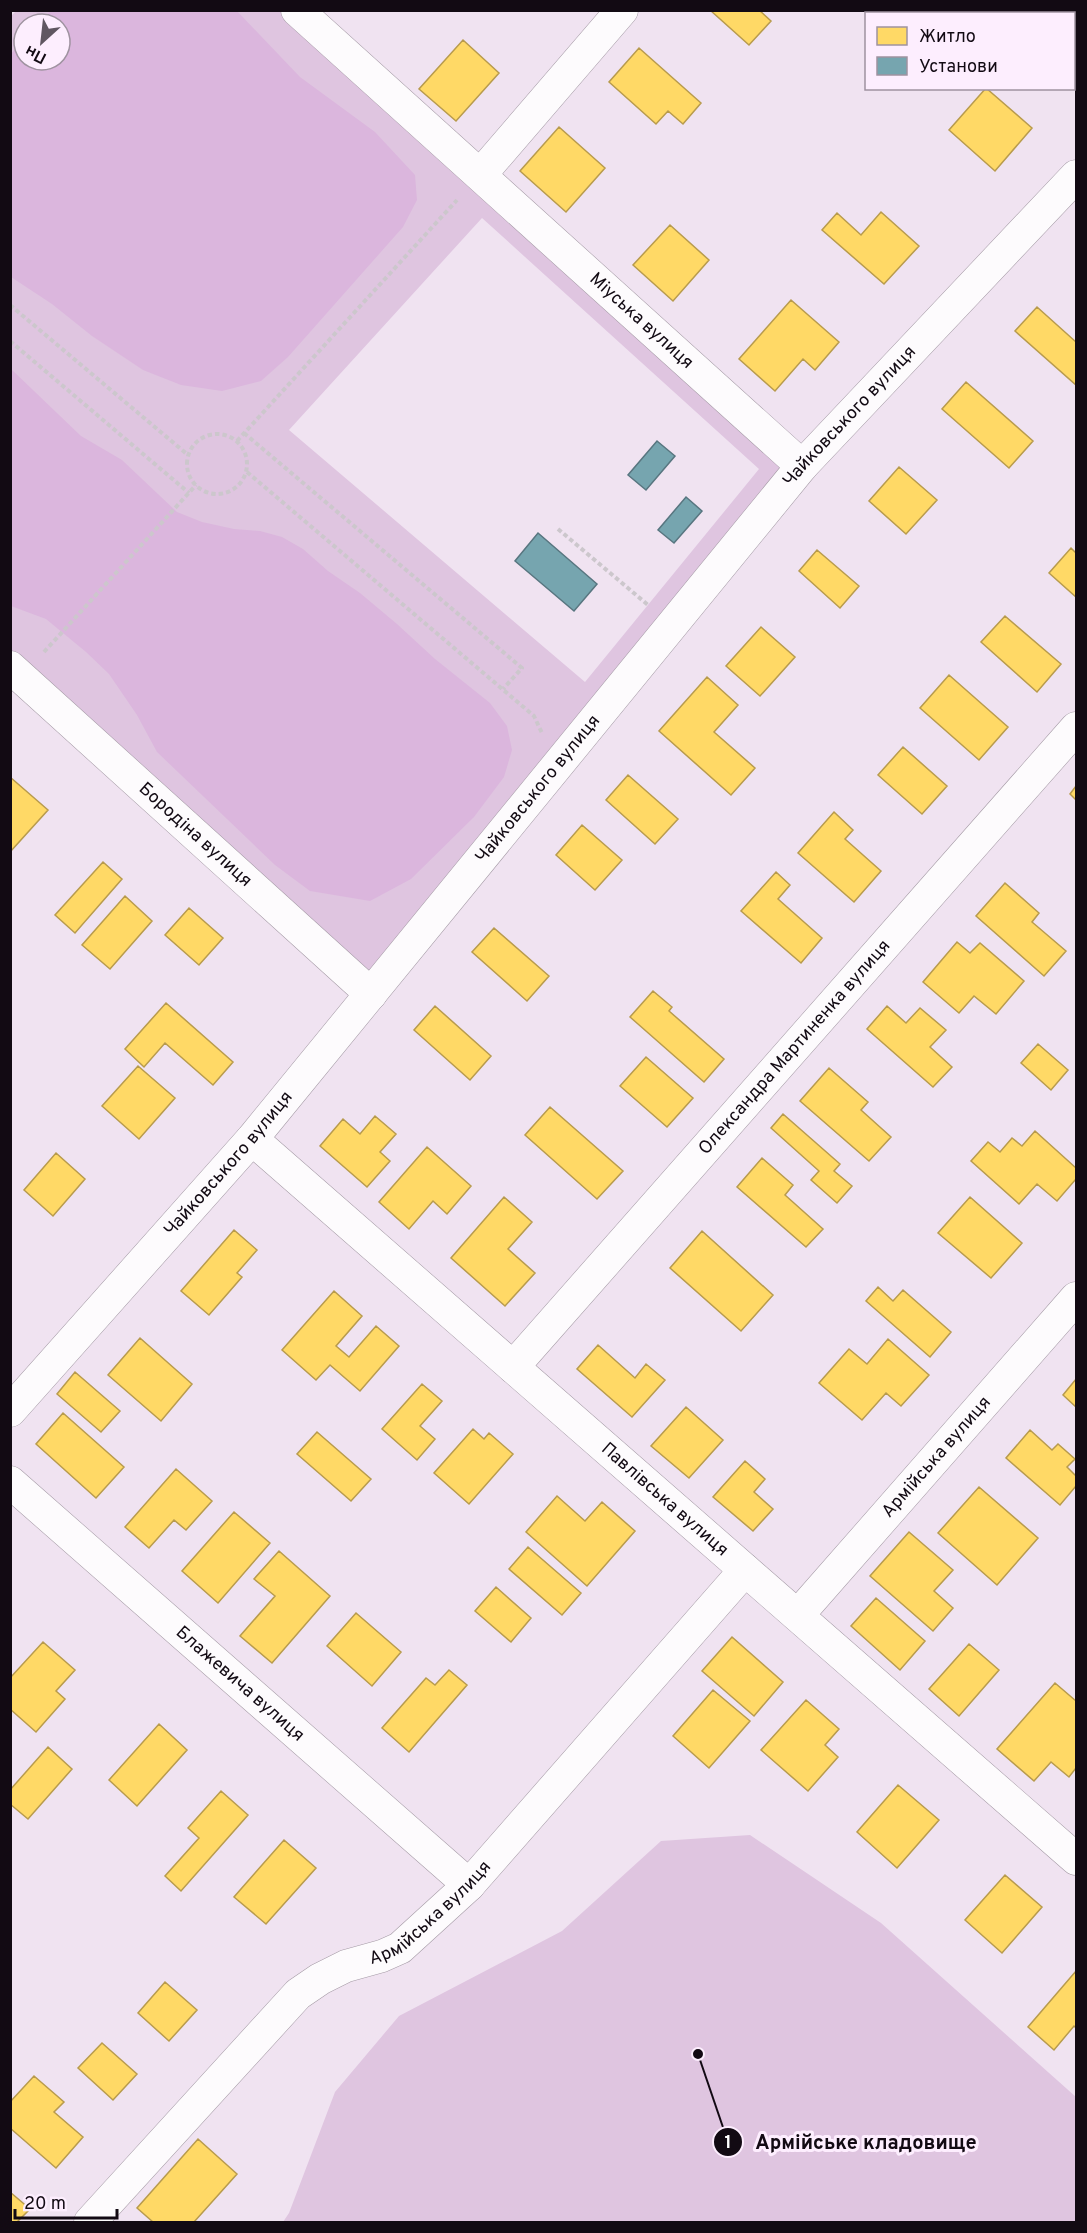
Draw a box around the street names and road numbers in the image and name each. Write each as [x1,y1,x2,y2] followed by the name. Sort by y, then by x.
[584,268,698,374] street label: Міуська вулиця
[778,341,921,492] street label: Чайковського вулиця
[470,710,605,868] street label: Чайковського вулиця
[134,777,257,892] street label: Бородіна вулиця
[694,935,896,1160] street label: Олександра Мартиненка вулиця
[159,1086,298,1241] street label: Чайковського вулиця
[877,1391,996,1523] street label: Армійська вулиця
[596,1438,733,1562] street label: Павлівська вулиця
[171,1621,309,1747] street label: Блажевича вулиця
[366,1856,496,1971] street label: Армійська вулиця

